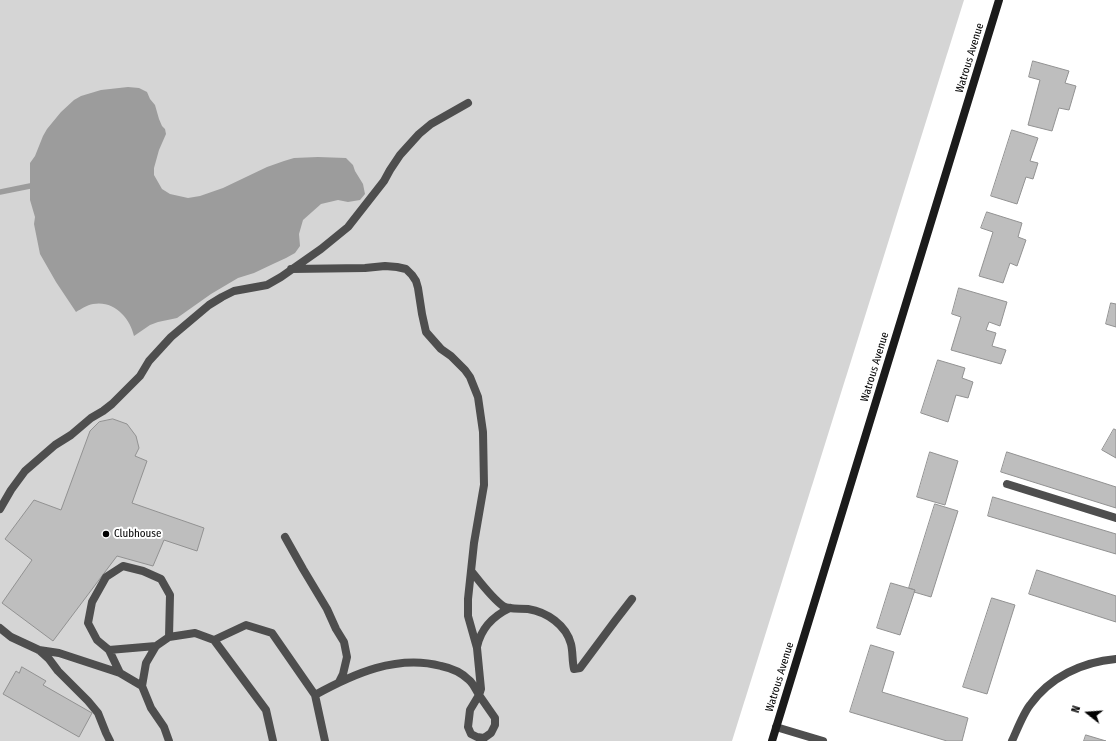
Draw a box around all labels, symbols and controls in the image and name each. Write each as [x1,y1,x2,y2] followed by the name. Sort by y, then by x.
[953,21,987,95] street label: Watrous Avenue
[858,330,892,404] street label: Watrous Avenue
[114,527,161,541] place label: Clubhouse
[101,529,111,539] marker: Clubhouse
[763,640,797,714] street label: Watrous Avenue
[1068,693,1108,733] north arrow
[1069,704,1083,714] text: N

